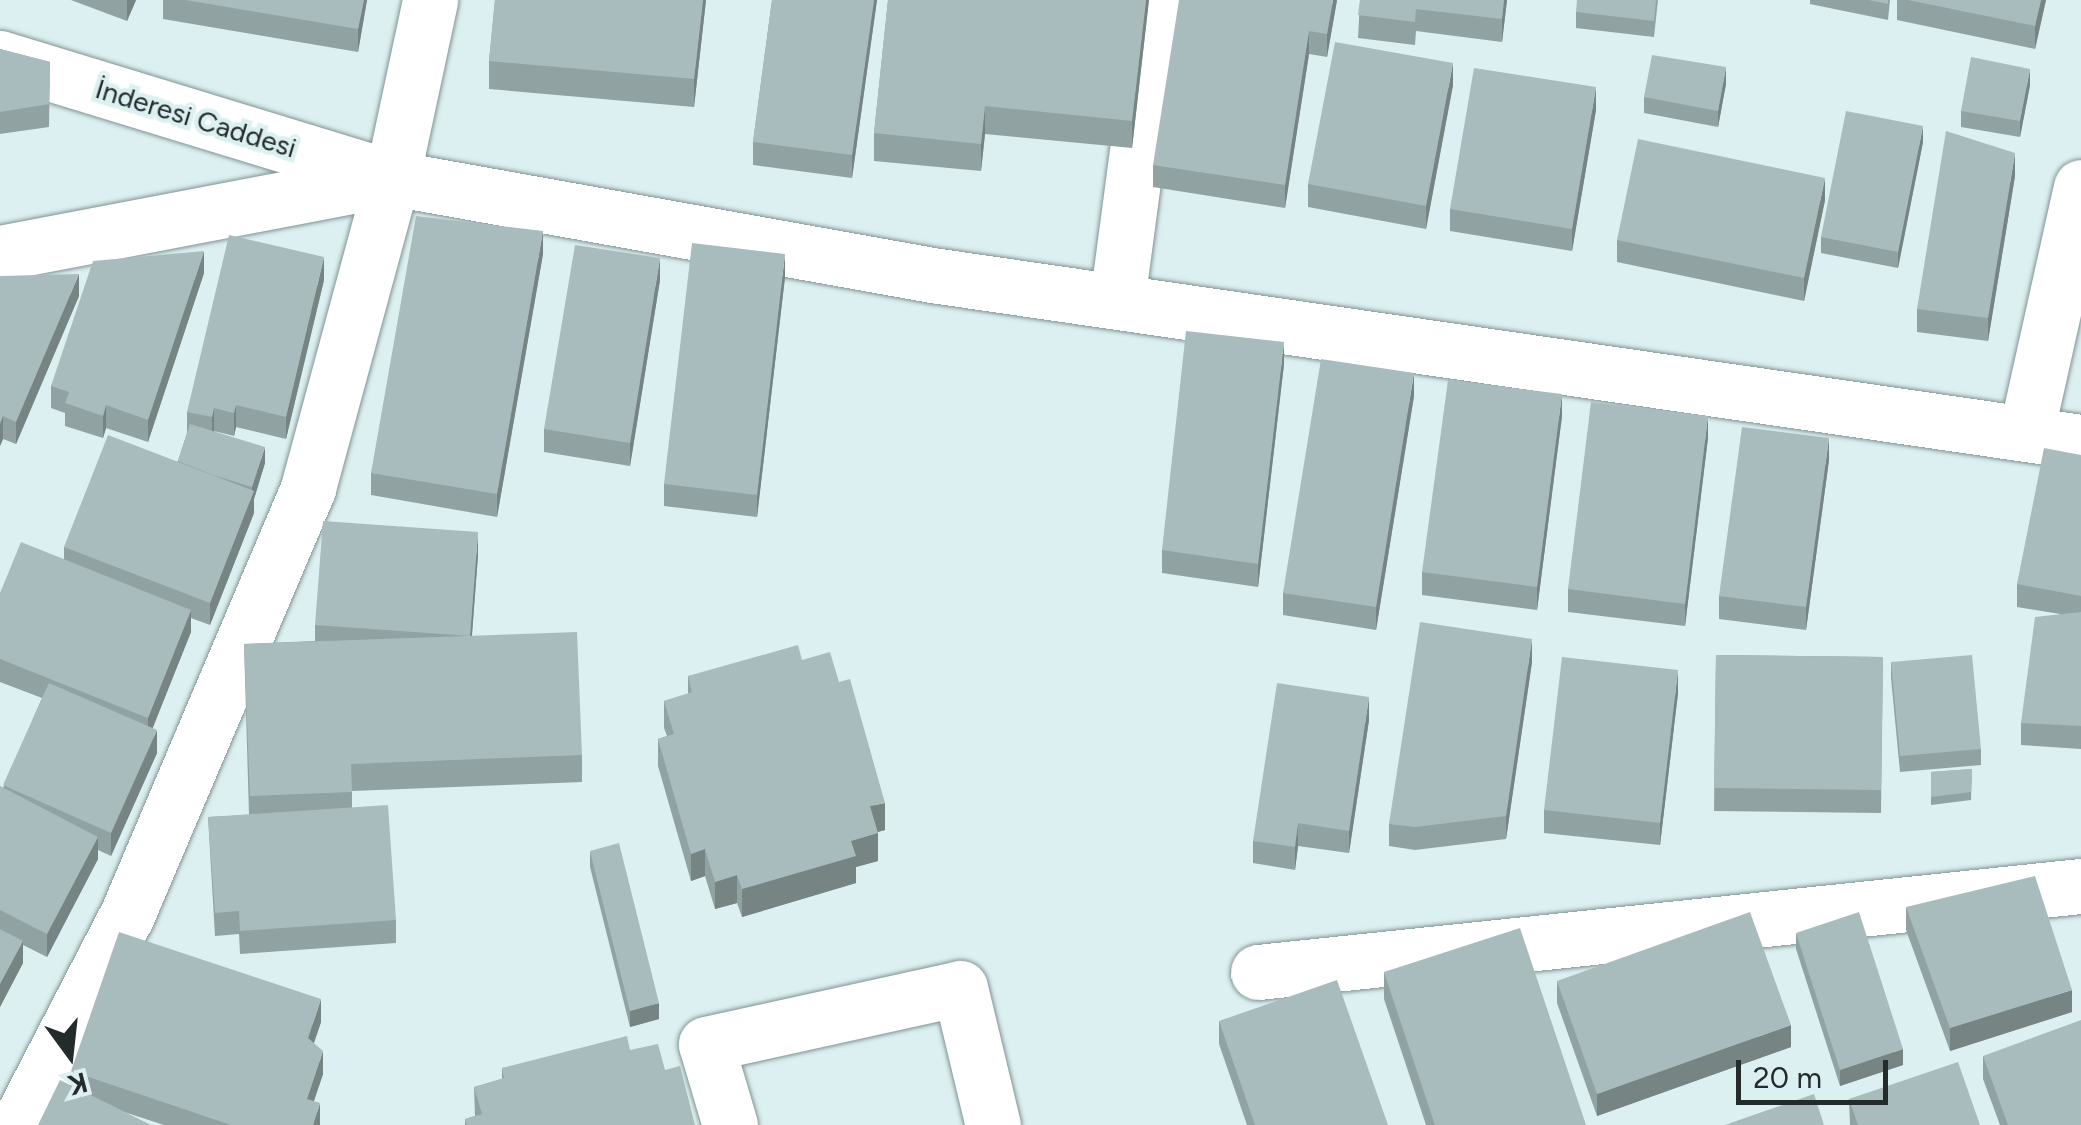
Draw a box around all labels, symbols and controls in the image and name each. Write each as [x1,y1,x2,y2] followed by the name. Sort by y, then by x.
[92,71,300,165] street label: İnderesi Caddesi
[20,1005,120,1105] north arrow
[1741,1040,1894,1102] scale bar
[1753,1059,1822,1096] text: 20 m
[64,1065,91,1103] text: K

